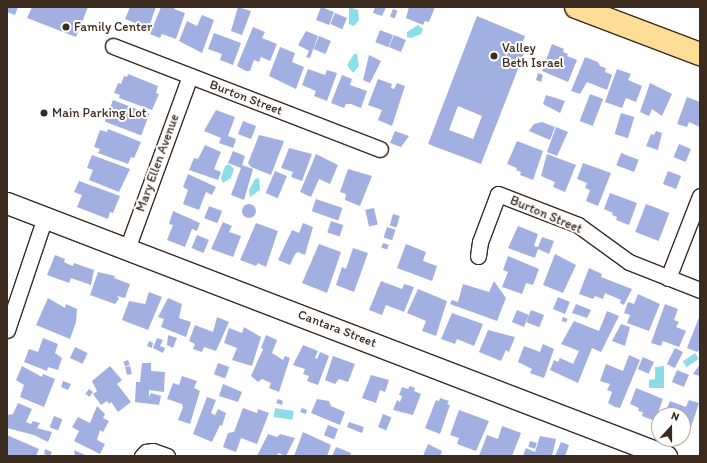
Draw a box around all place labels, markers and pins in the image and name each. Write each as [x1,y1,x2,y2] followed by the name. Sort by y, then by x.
[74,19,152,35] place label: Family Center
[61,22,71,32] marker: Family Center
[502,41,563,72] place label: Valley Beth Israel
[489,51,499,61] marker: Valley Beth Israel
[52,105,146,121] place label: Main Parking Lot
[39,108,49,118] marker: Main Parking Lot

